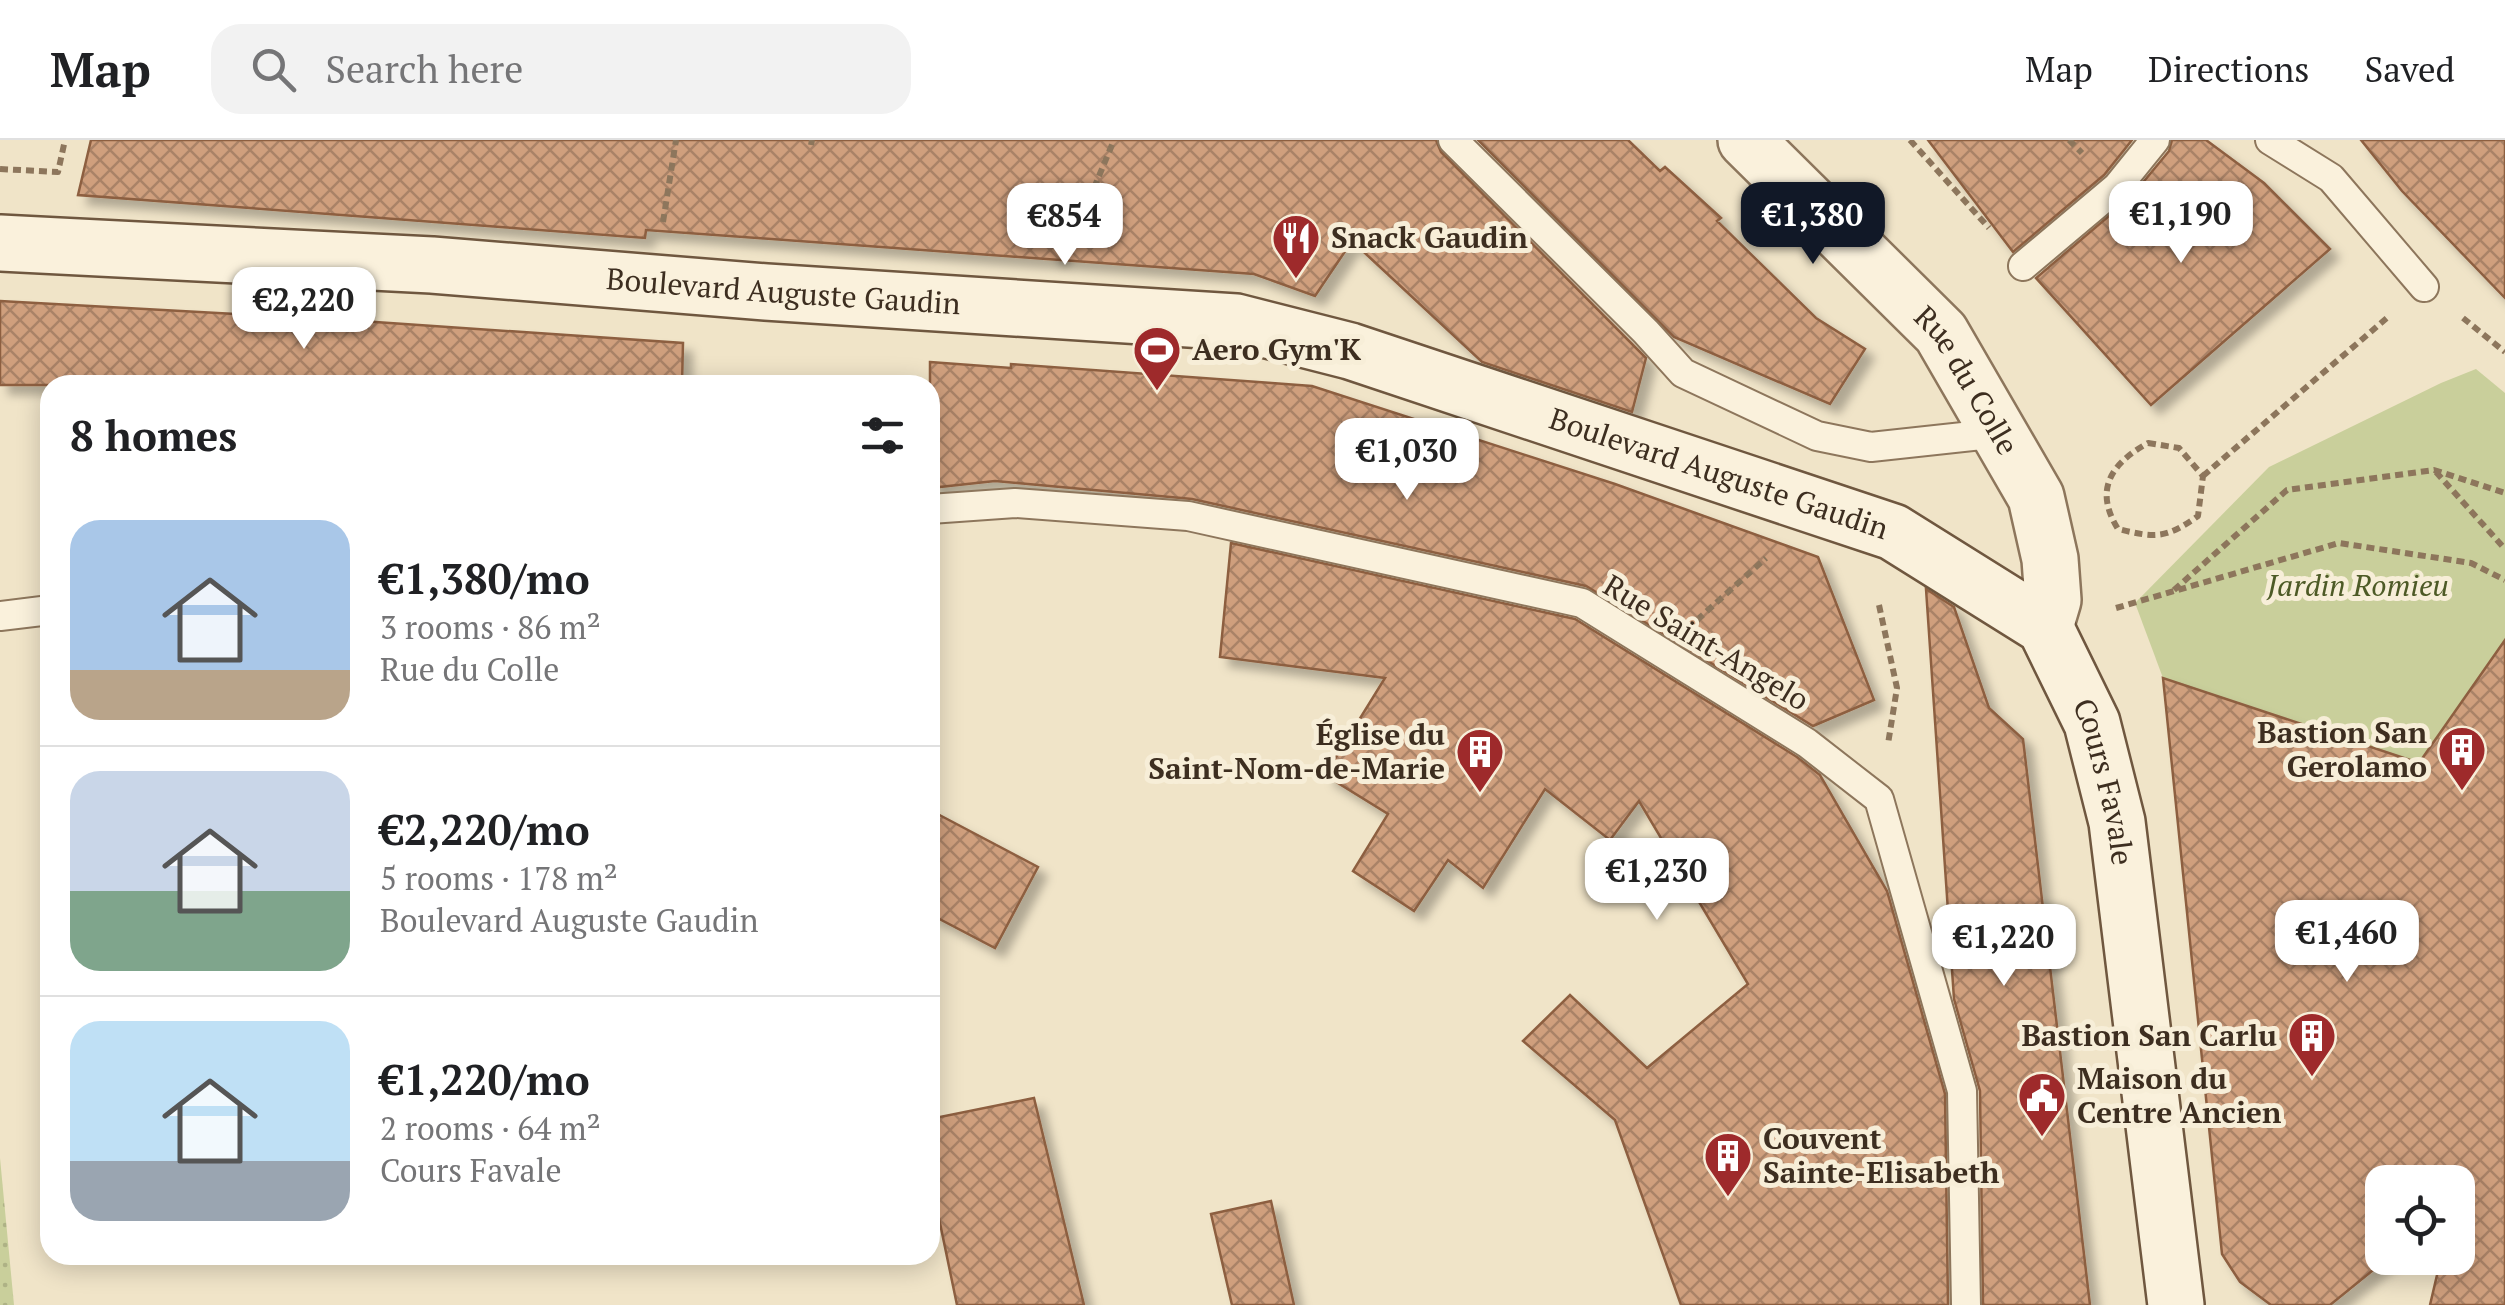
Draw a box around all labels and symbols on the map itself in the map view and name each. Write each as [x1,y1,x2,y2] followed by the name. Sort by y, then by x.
[2100,181,2262,266] pin: €1,190
[1732,182,1894,267] pin: €1,380
[1006,183,1124,268] pin: €854
[1270,212,1322,280] restaurant icon: Snack Gaudin
[1331,217,1528,257] place label: Snack Gaudin
[605,258,962,323] street label: Boulevard Auguste Gaudin
[223,267,385,352] pin: €2,220
[1906,297,2028,462] street label: Rue du Colle
[1131,324,1183,392] sports icon: Aero Gym'K
[1192,329,1362,369] place label: Aero Gym'K
[1544,398,1894,548] street label: Boulevard Auguste Gaudin
[1326,418,1488,503] pin: €1,030
[1596,565,1817,719] street label: Rue Saint-Angelo
[2266,565,2449,605] park label: Jardin Romieu
[2064,691,2143,867] street label: Cours Favale
[2257,712,2427,786] place label: Bastion San Gerolamo
[1148,714,1445,788] place label: Église du Saint-Nom-de-Marie
[2436,724,2488,792] building icon: Bastion San Gerolamo
[1454,726,1506,794] building icon: Église du Saint-Nom-de-Marie
[1576,838,1738,923] pin: €1,230
[2266,900,2428,985] pin: €1,460
[1923,904,2085,989] pin: €1,220
[2286,1010,2338,1078] building icon: Bastion San Carlu
[2021,1015,2277,1055] place label: Bastion San Carlu
[2077,1058,2281,1132] place label: Maison du Centre Ancien
[2016,1070,2068,1138] public building icon: Maison du Centre Ancien
[1763,1118,1999,1192] place label: Couvent Sainte-Elisabeth
[1702,1130,1754,1198] building icon: Couvent Sainte-Elisabeth

